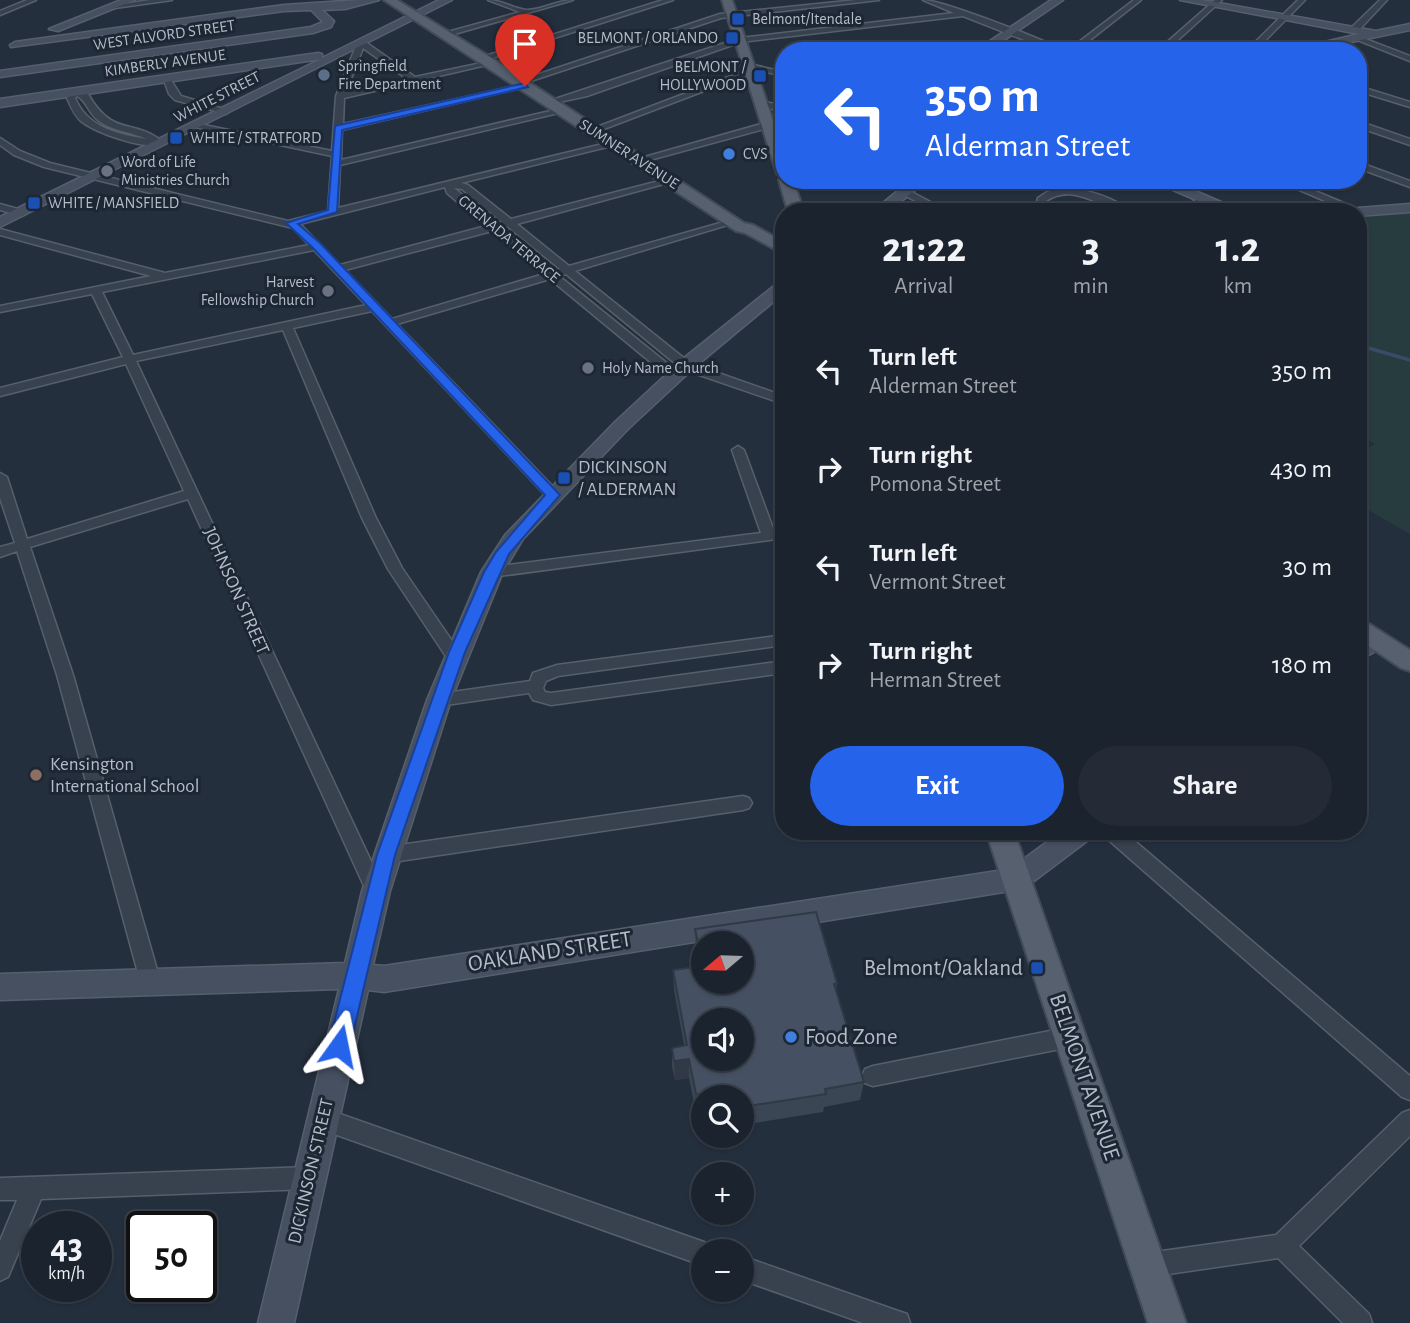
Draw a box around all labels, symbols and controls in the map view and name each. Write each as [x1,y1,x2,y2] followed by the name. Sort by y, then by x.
[730,11,746,27] marker: Belmont/Itendale
[752,11,862,27] place label: Belmont/Itendale
[495,14,555,86] pin
[92,17,236,53] street label: WEST ALVORD STREET
[506,25,544,63] icon: arrive
[577,30,718,46] place label: BELMONT / ORLANDO
[724,30,740,46] marker: BELMONT / ORLANDO
[103,47,227,79] street label: KIMBERLY AVENUE
[338,58,441,92] place label: Springfield Fire Department
[660,59,746,93] place label: BELMONT / HOLLYWOOD
[316,67,332,83] marker: Springfield Fire Department
[171,68,263,126] street label: WHITE STREET
[752,68,768,84] marker: BELMONT / HOLLYWOOD
[810,70,901,161] icon: left
[925,72,1040,121] text: 350 m
[577,116,682,192] street label: SUMNER AVENUE
[168,130,184,146] marker: WHITE / STRATFORD
[190,130,321,146] place label: WHITE / STRATFORD
[925,130,1130,162] text: Alderman Street
[721,146,737,162] marker: CVS
[743,146,768,162] place label: CVS
[121,154,230,188] place label: Word of Life Ministries Church
[99,163,115,179] marker: Word of Life Ministries Church
[455,192,563,286] street label: GRENADA TERRACE
[26,195,42,211] marker: WHITE / MANSFIELD
[48,195,179,211] place label: WHITE / MANSFIELD
[882,227,966,269] text: 21:22
[1082,227,1100,269] text: 3
[1216,227,1260,269] text: 1.2
[201,274,314,308] place label: Harvest Fellowship Church
[894,275,953,298] text: Arrival
[1073,275,1109,298] text: min
[1223,275,1252,298] text: km
[320,283,336,299] marker: Harvest Fellowship Church
[869,344,957,370] text: Turn left
[810,352,848,390] icon: left
[1272,358,1332,384] text: 350 m
[580,360,596,376] marker: Holy Name Church
[602,360,719,377] place label: Holy Name Church
[869,375,1017,398] text: Alderman Street
[869,442,972,468] text: Turn right
[810,450,848,488] icon: right
[1270,456,1332,482] text: 430 m
[578,458,676,499] place label: DICKINSON / ALDERMAN
[556,470,572,486] marker: DICKINSON / ALDERMAN
[869,473,1001,496] text: Pomona Street
[199,525,273,657] street label: JOHNSON STREET
[869,540,957,566] text: Turn left
[810,548,848,586] icon: left
[1282,554,1332,580] text: 30 m
[869,571,1006,594] text: Vermont Street
[869,638,972,664] text: Turn right
[810,646,848,684] icon: right
[1272,652,1332,678] text: 180 m
[869,669,1001,692] text: Herman Street
[810,746,1064,826] button: Exit
[1078,746,1332,826] button: Share
[50,755,199,796] place label: Kensington International School
[28,767,44,783] marker: Kensington International School
[467,928,633,976] street label: OAKLAND STREET
[691,931,754,994] north arrow
[691,931,754,1302] map controls
[864,957,1023,980] place label: Belmont/Oakland
[1029,960,1045,976] marker: Belmont/Oakland
[1045,991,1123,1163] street label: BELMONT AVENUE
[691,1008,754,1071] button: sound
[302,1009,376,1083] position arrow
[805,1026,898,1049] place label: Food Zone
[783,1029,799,1045] marker: Food Zone
[691,1085,754,1148] button: search
[285,1096,337,1246] street label: DICKINSON STREET
[691,1162,754,1225] button: +
[126,1211,217,1302] speed limit sign: 50
[50,1230,83,1265] text: 43
[691,1239,754,1302] button: −
[48,1265,85,1283] text: km/h

